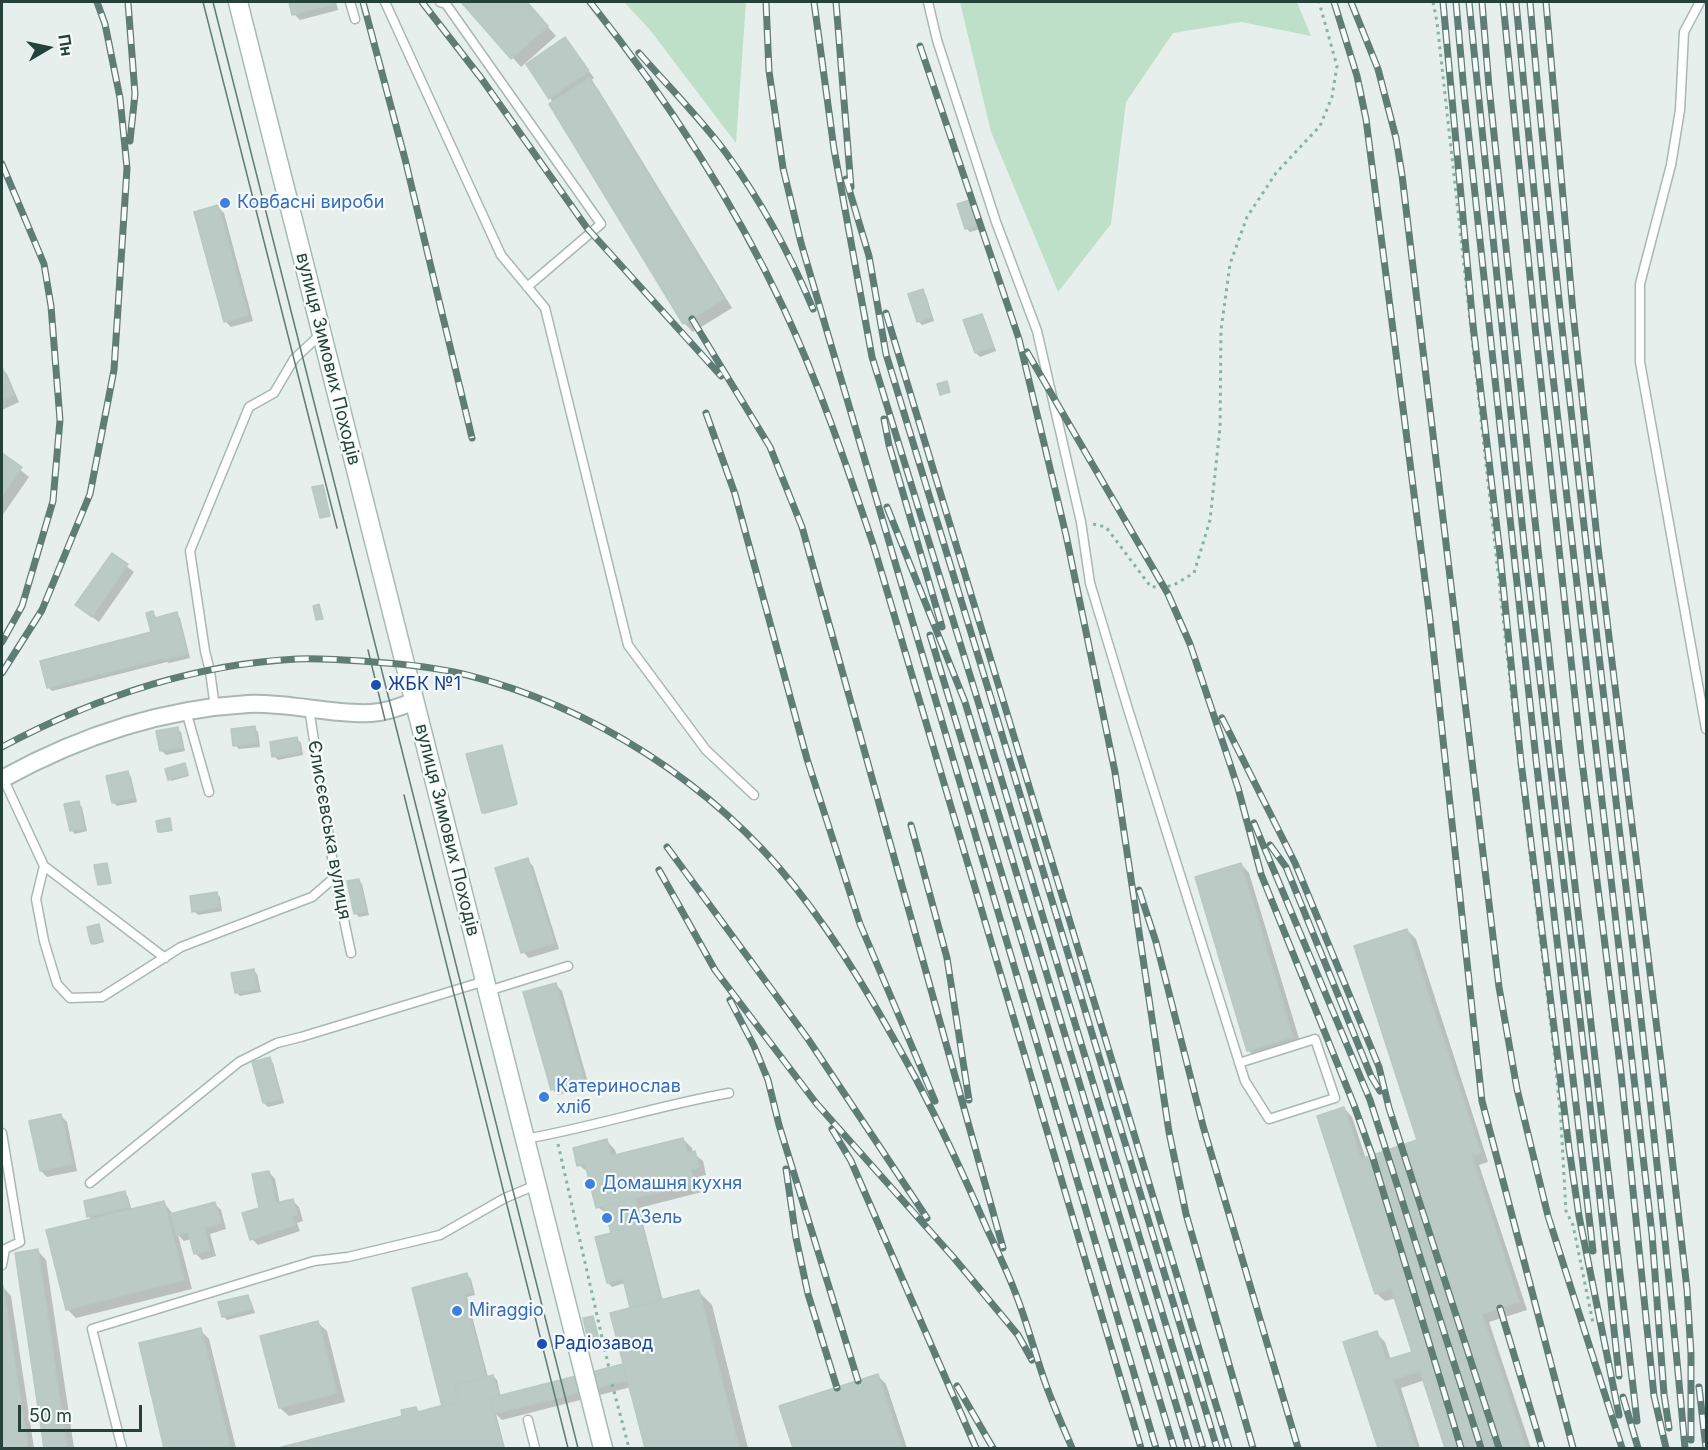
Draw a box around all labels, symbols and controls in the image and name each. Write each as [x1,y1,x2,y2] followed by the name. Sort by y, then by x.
[18,18,78,78] north arrow
[54,33,77,58] text: Пн
[237,192,384,214] place label: Ковбасні вироби
[218,196,232,210] marker: Ковбасні вироби
[291,251,365,467] street label: вулиця Зимових Походів
[388,674,461,696] place label: ЖБК №1
[369,678,383,692] marker: ЖБК №1
[410,722,484,938] street label: вулиця Зимових Походів
[303,739,355,921] street label: Єлисєєвська вулиця
[556,1076,681,1118] place label: Катеринослав хліб
[537,1090,551,1104] marker: Катеринослав хліб
[602,1173,742,1195] place label: Домашня кухня
[583,1177,597,1191] marker: Домашня кухня
[619,1207,682,1229] place label: ГАЗель
[600,1211,614,1225] marker: ГАЗель
[469,1300,544,1322] place label: Miraggio
[450,1304,464,1318] marker: Miraggio
[554,1333,653,1355] place label: Радіозавод
[535,1337,549,1351] marker: Радіозавод
[21,1393,146,1431] scale bar
[29,1405,72,1426] text: 50 m

